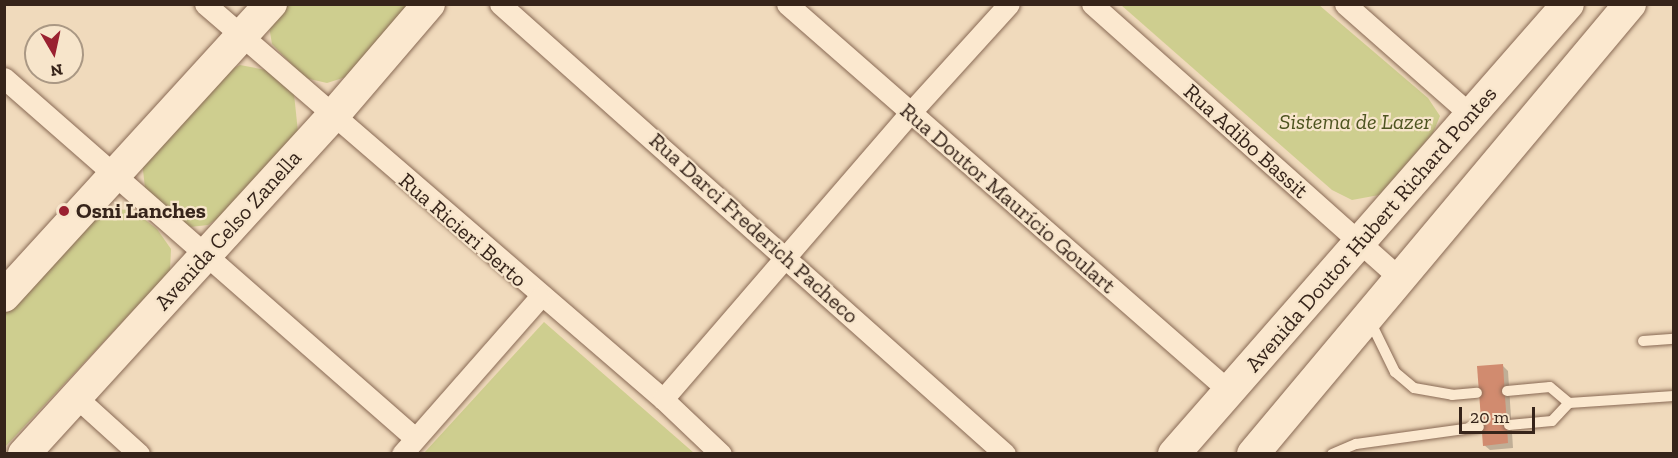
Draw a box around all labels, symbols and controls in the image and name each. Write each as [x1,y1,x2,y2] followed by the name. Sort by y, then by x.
[24,24,84,84] north arrow
[49,60,64,81] text: N
[1178,78,1314,204] street label: Rua Adibo Bassit
[1240,81,1502,377] street label: Avenida Doutor Hubert Richard Pontes
[895,97,1121,299] street label: Rua Doutor Maurício Goulart
[1279,109,1431,135] park label: Sistema de Lazer
[644,127,864,329] street label: Rua Darci Frederich Pacheco
[149,145,307,315] street label: Avenida Celso Zanella
[394,167,532,293] street label: Rua Ricieri Berto
[76,198,206,224] place label: Osni Lanches
[57,204,71,218] marker: Osni Lanches
[1462,395,1538,433] scale bar
[1470,406,1509,428] text: 20 m

